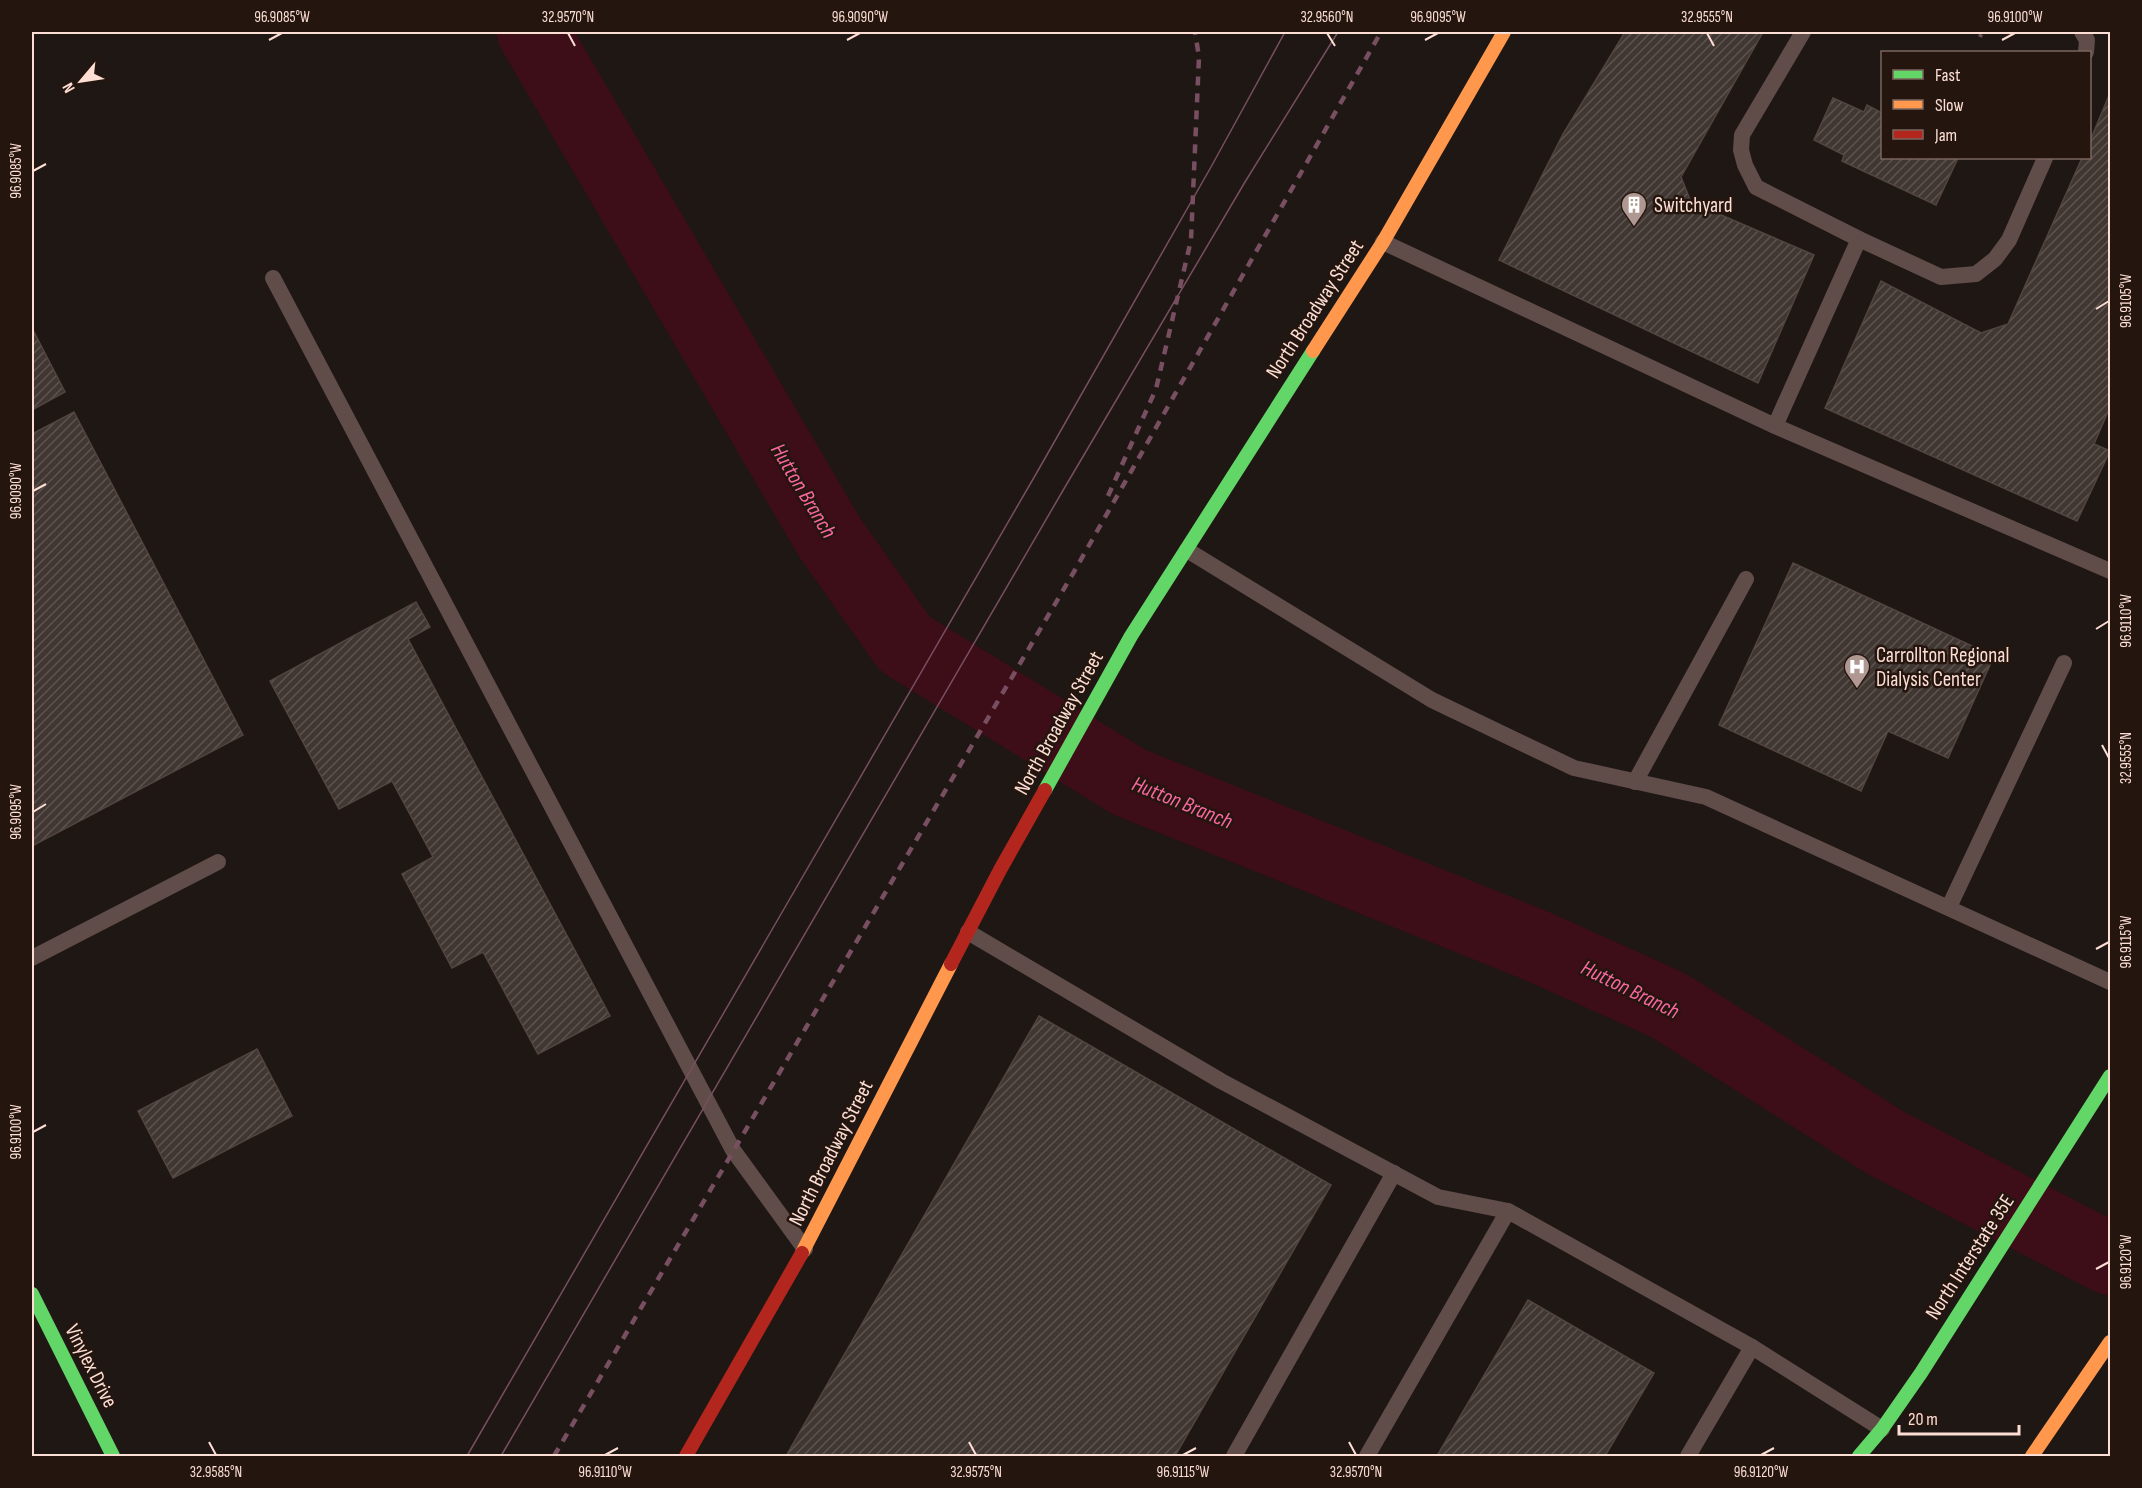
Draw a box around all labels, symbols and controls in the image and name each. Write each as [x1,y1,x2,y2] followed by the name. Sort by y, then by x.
[254,8,310,27] text: 96.9085°W
[542,8,594,27] text: 32.9570°N
[832,8,888,27] text: 96.9090°W
[1300,8,1354,27] text: 32.9560°N
[1410,8,1466,27] text: 96.9095°W
[1681,8,1733,27] text: 32.9555°N
[1988,8,2043,27] text: 96.9100°W
[51,51,111,111] north arrow
[1881,51,2091,159] legend
[1935,65,1961,86] text: Fast
[59,79,80,96] text: N
[1935,95,1964,116] text: Slow
[1934,125,1957,146] text: Jam
[7,143,26,199] text: 96.9085°W
[1619,190,1649,228] building icon: Switchyard
[1654,193,1733,218] place label: Switchyard
[1261,235,1369,383] street label: North Broadway Street
[2117,274,2136,328] text: 96.9105°W
[764,439,842,543] water label: Hutton Branch
[7,463,26,519] text: 96.9090°W
[2117,594,2136,648] text: 96.9110°W
[1876,643,2009,692] place label: Carrollton Regional Dialysis Center
[1009,647,1109,799] street label: North Broadway Street
[1842,652,1872,690] hospital icon: Carrollton Regional Dialysis Center
[2117,732,2136,784] text: 32.9555°N
[1128,771,1236,835] water label: Hutton Branch
[7,784,26,840] text: 96.9095°W
[2117,915,2136,968] text: 96.9115°W
[1576,955,1684,1025] water label: Hutton Branch
[783,1076,879,1230] street label: North Broadway Street
[7,1104,26,1159] text: 96.9100°W
[1920,1190,2020,1324] street label: North Interstate 35E
[2117,1235,2136,1289] text: 96.9120°W
[59,1320,123,1412] street label: Vinylex Drive
[1899,1398,2019,1436] scale bar
[1908,1409,1938,1430] text: 20 m
[190,1463,242,1482] text: 32.9585°N
[578,1463,632,1482] text: 96.9110°W
[950,1463,1002,1482] text: 32.9575°N
[1157,1463,1210,1482] text: 96.9115°W
[1330,1463,1382,1482] text: 32.9570°N
[1734,1463,1788,1482] text: 96.9120°W

